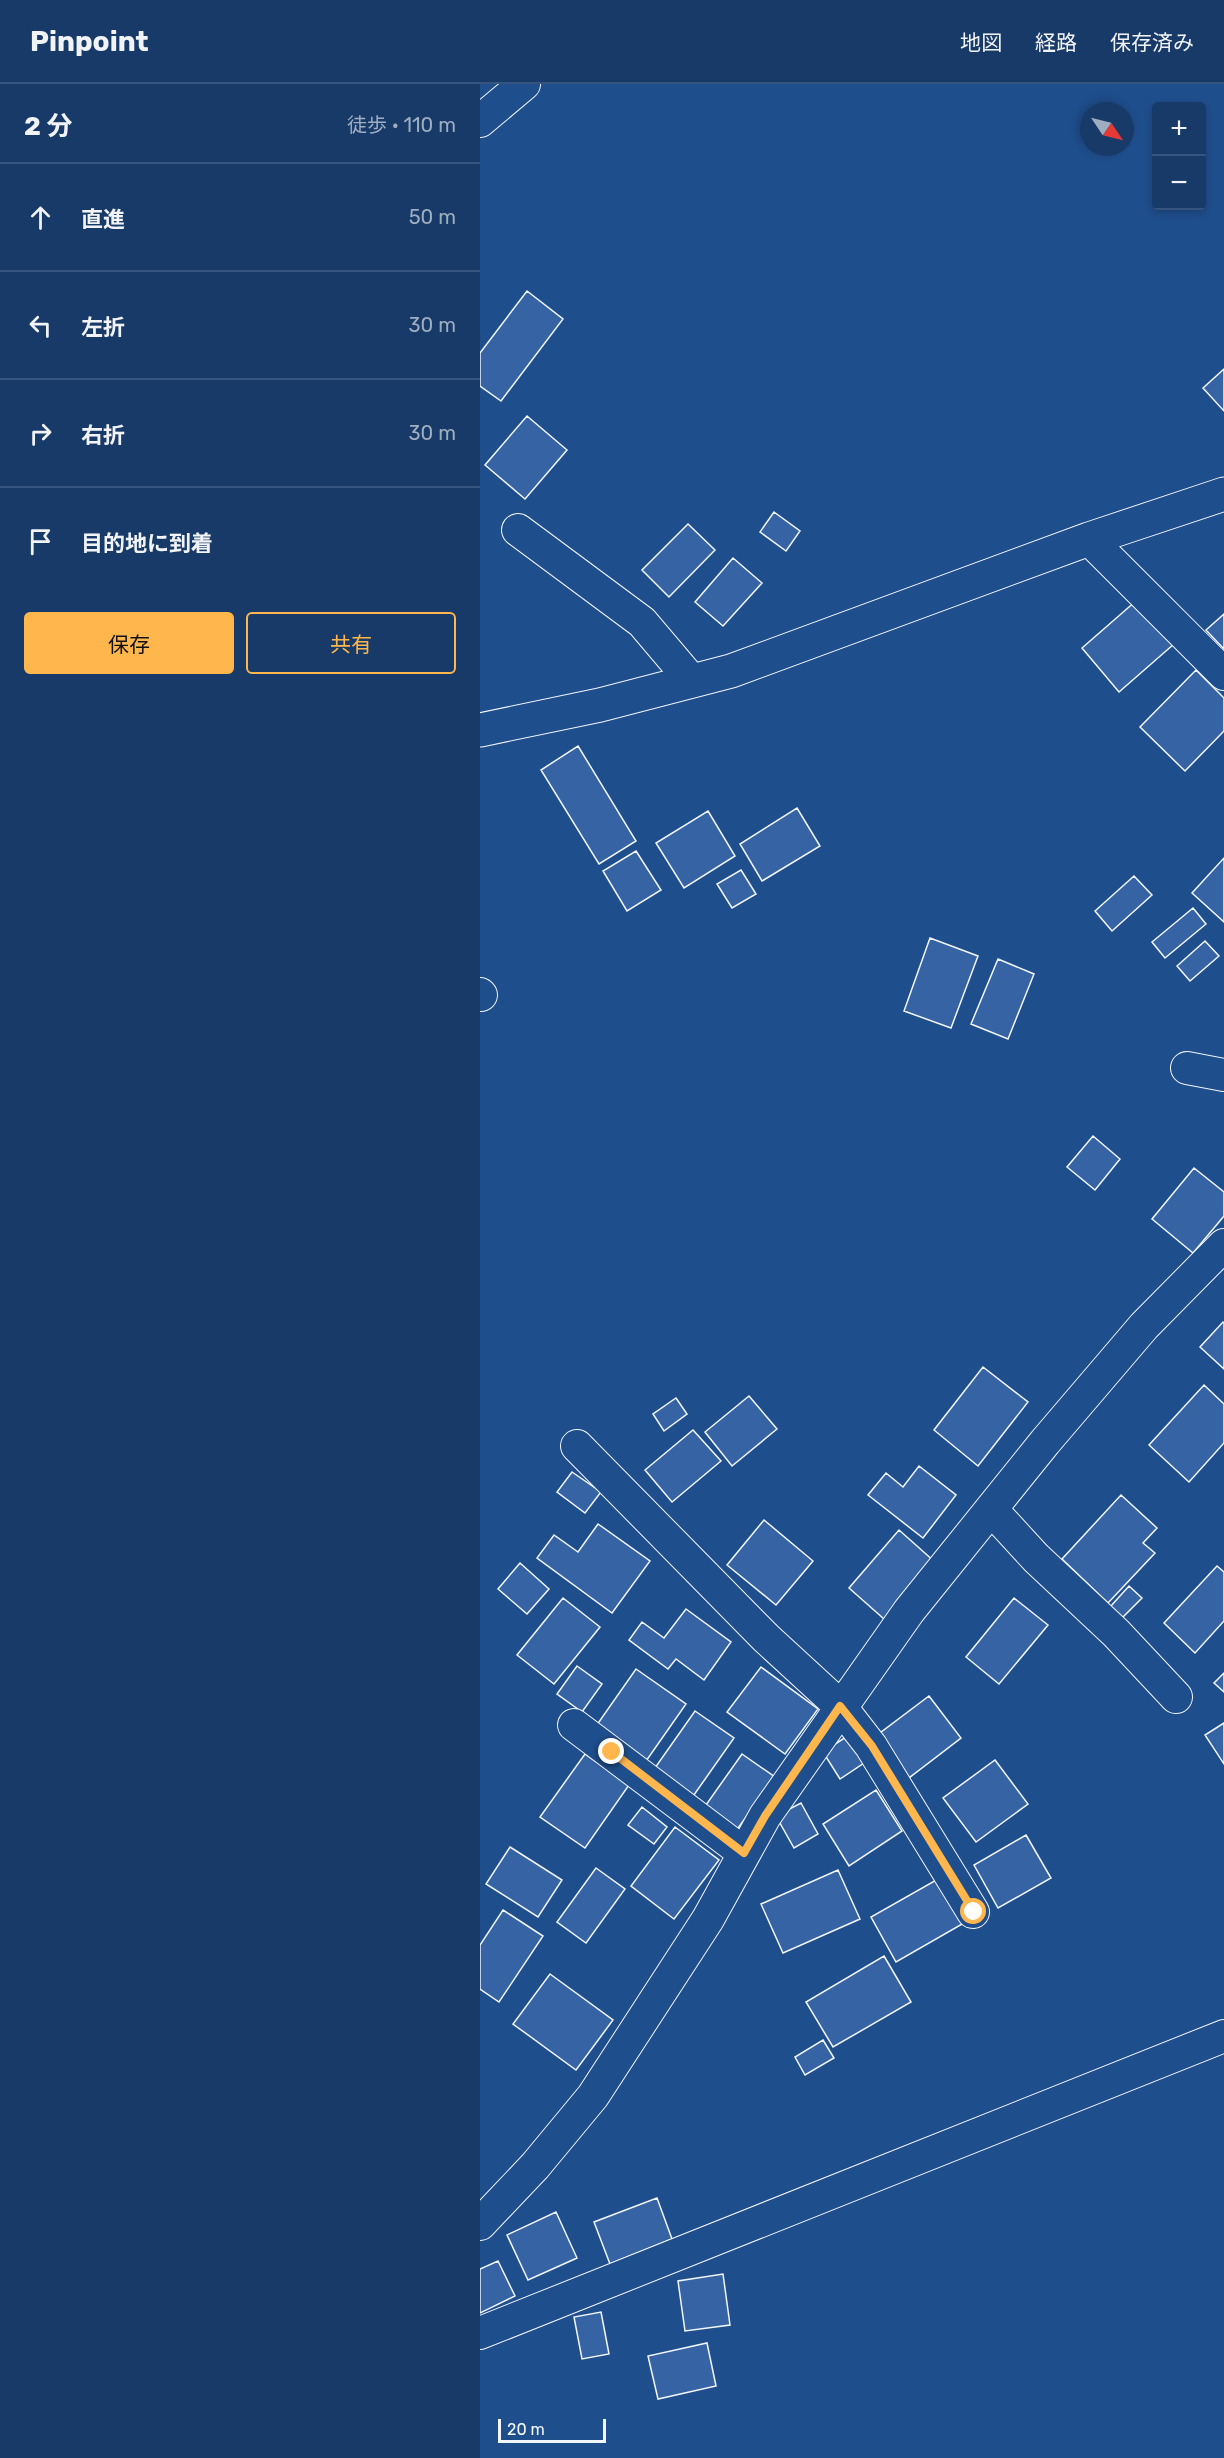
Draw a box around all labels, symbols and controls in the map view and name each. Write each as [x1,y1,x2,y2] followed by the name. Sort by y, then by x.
[30,25,149,58] text: Pinpoint
[960,30,1002,55] text: 地図
[1035,30,1077,55] text: 経路
[1110,30,1194,55] text: 保存済み
[1080,102,1134,156] north arrow
[1152,102,1206,210] map controls
[1152,102,1206,156] button: +
[24,111,72,142] text: 2 分
[347,113,456,137] text: 徒歩 · 110 m
[1152,156,1206,210] button: −
[24,201,57,234] icon: ahead
[409,205,456,229] text: 50 m
[81,206,125,233] text: 直進
[24,309,57,342] icon: left
[409,313,456,337] text: 30 m
[81,314,125,341] text: 左折
[24,417,57,450] icon: right
[409,421,456,445] text: 30 m
[81,422,125,449] text: 右折
[24,525,57,558] icon: arrive
[81,530,213,557] text: 目的地に到着
[24,612,234,674] button: 保存
[246,612,456,674] button: 共有
[598,1738,624,1764] route end
[960,1898,986,1924] route start
[498,2416,606,2444] scale bar
[507,2420,545,2439] text: 20 m

